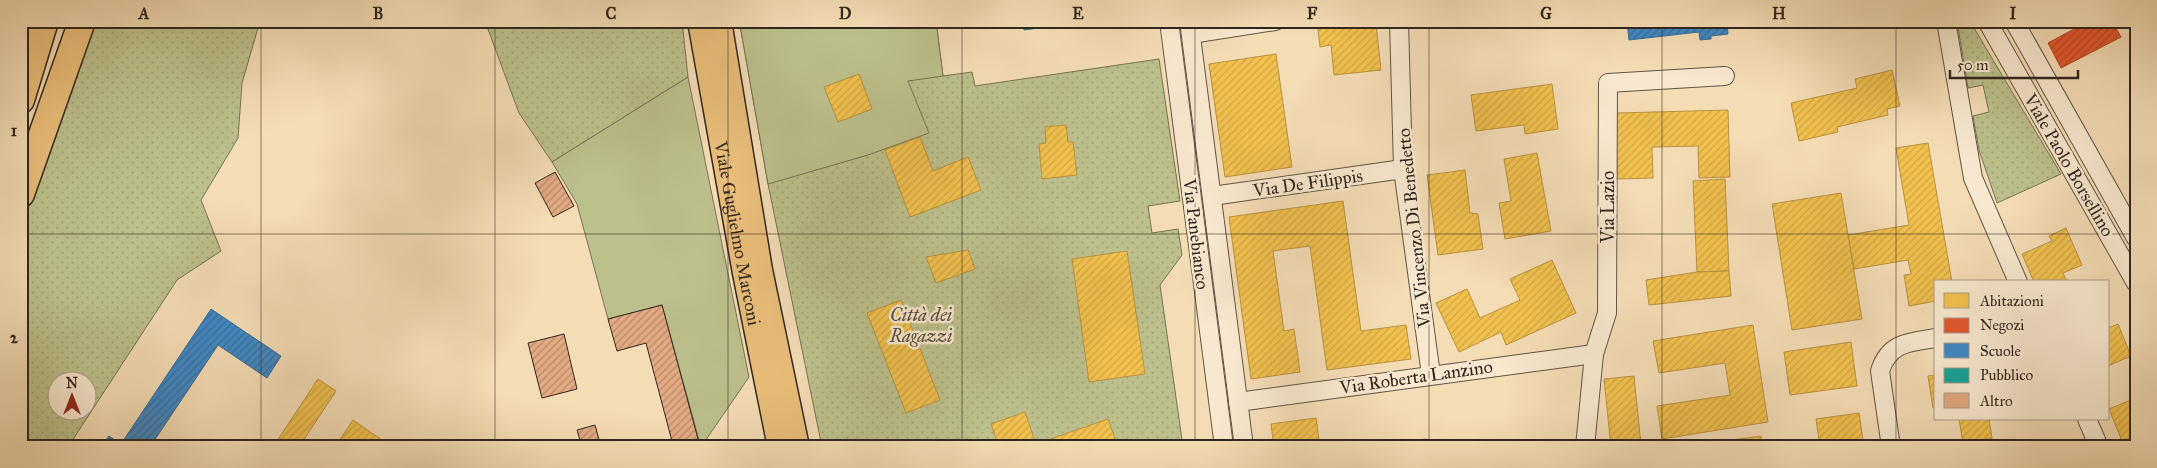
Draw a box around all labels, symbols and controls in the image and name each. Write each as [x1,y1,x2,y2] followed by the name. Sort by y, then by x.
[138,4,150,23] text: A
[373,4,383,23] text: B
[606,4,617,23] text: C
[839,4,852,23] text: D
[1072,4,1084,23] text: E
[1307,4,1318,23] text: F
[1540,4,1552,23] text: G
[1772,4,1786,23] text: H
[2010,4,2017,23] text: I
[1950,48,2077,80] scale bar
[1957,56,1989,74] text: 50 m
[2019,89,2119,240] street label: Viale Paolo Borsellino
[11,121,18,140] text: 1
[1393,127,1436,330] street label: Via Vincenzo Di Benedetto
[710,139,765,328] street label: Viale Guglielmo Marconi
[1251,164,1364,202] street label: Via De Filippis
[1597,171,1619,244] street label: Via Lazio
[1178,176,1214,291] street label: Via Panebianco
[1934,280,2110,420] legend
[1979,292,2044,310] text: Abitazioni
[889,304,952,347] park label: Città dei Ragazzi
[1980,316,2024,334] text: Negozi
[10,328,19,347] text: 2
[1980,342,2021,360] text: Scuole
[1337,355,1494,399] street label: Via Roberta Lanzino
[1980,366,2034,384] text: Pubblico
[48,370,98,420] north arrow
[66,375,78,392] text: N
[1979,392,2013,410] text: Altro

